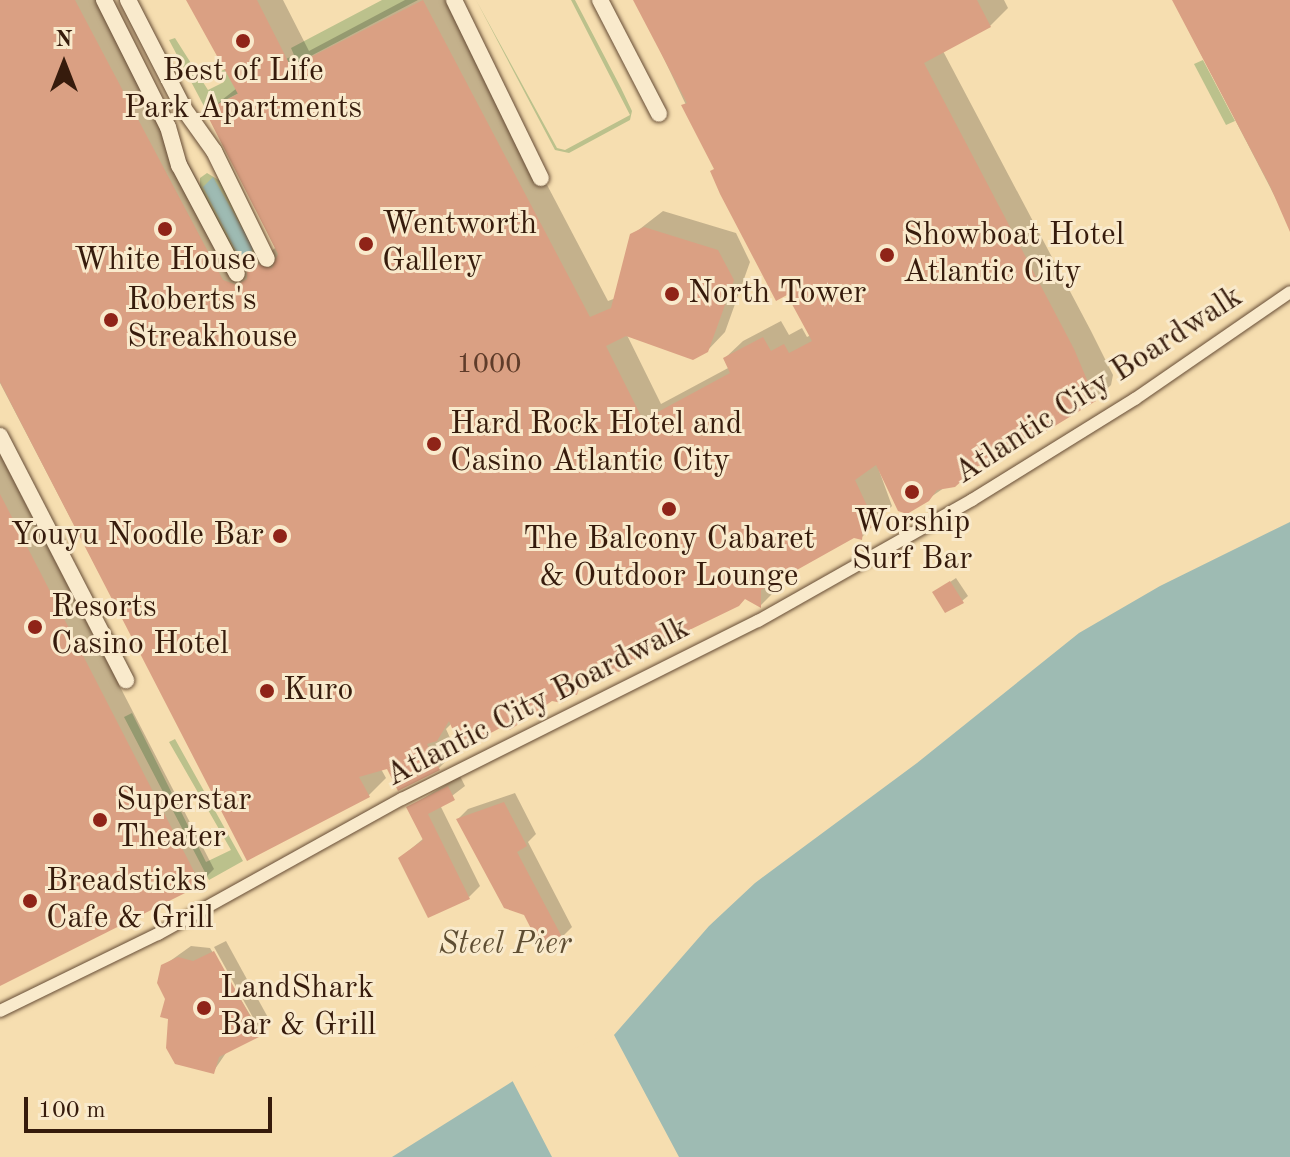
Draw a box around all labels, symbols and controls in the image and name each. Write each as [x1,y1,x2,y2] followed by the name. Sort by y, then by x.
[24,24,104,104] north arrow
[56,29,72,51] text: N
[234,32,252,50] marker: Best of Life Park Apartments
[124,54,362,129] place label: Best of Life Park Apartments
[382,207,537,282] place label: Wentworth Gallery
[903,218,1124,293] place label: Showboat Hotel Atlantic City
[156,220,174,238] marker: White House
[357,235,375,253] marker: Wentworth Gallery
[74,242,256,280] place label: White House
[878,246,896,264] marker: Showboat Hotel Atlantic City
[688,275,866,313] place label: North Tower
[948,278,1250,494] street label: Atlantic City Boardwalk
[127,283,297,358] place label: Roberts's Streakhouse
[663,285,681,303] marker: North Tower
[102,311,120,329] marker: Roberts's Streakhouse
[457,348,521,382] house number: 1000
[450,407,743,482] place label: Hard Rock Hotel and Casino Atlantic City
[425,435,443,453] marker: Hard Rock Hotel and Casino Atlantic City
[903,483,921,501] marker: Worship Surf Bar
[660,500,678,518] marker: The Balcony Cabaret & Outdoor Lounge
[852,505,972,580] place label: Worship Surf Bar
[11,517,264,555] place label: Youyu Noodle Bar
[523,522,815,597] place label: The Balcony Cabaret & Outdoor Lounge
[271,527,289,545] marker: Youyu Noodle Bar
[51,590,229,665] place label: Resorts Casino Hotel
[380,610,696,796] street label: Atlantic City Boardwalk
[26,618,44,636] marker: Resorts Casino Hotel
[283,672,353,710] place label: Kuro
[258,682,276,700] marker: Kuro
[116,783,251,858] place label: Superstar Theater
[91,811,109,829] marker: Superstar Theater
[46,864,214,939] place label: Breadsticks Cafe & Grill
[21,892,39,910] marker: Breadsticks Cafe & Grill
[438,926,572,964] park label: Steel Pier
[220,971,376,1046] place label: LandShark Bar & Grill
[195,999,213,1017] marker: LandShark Bar & Grill
[28,1081,276,1131] scale bar
[38,1099,106,1123] text: 100 m

